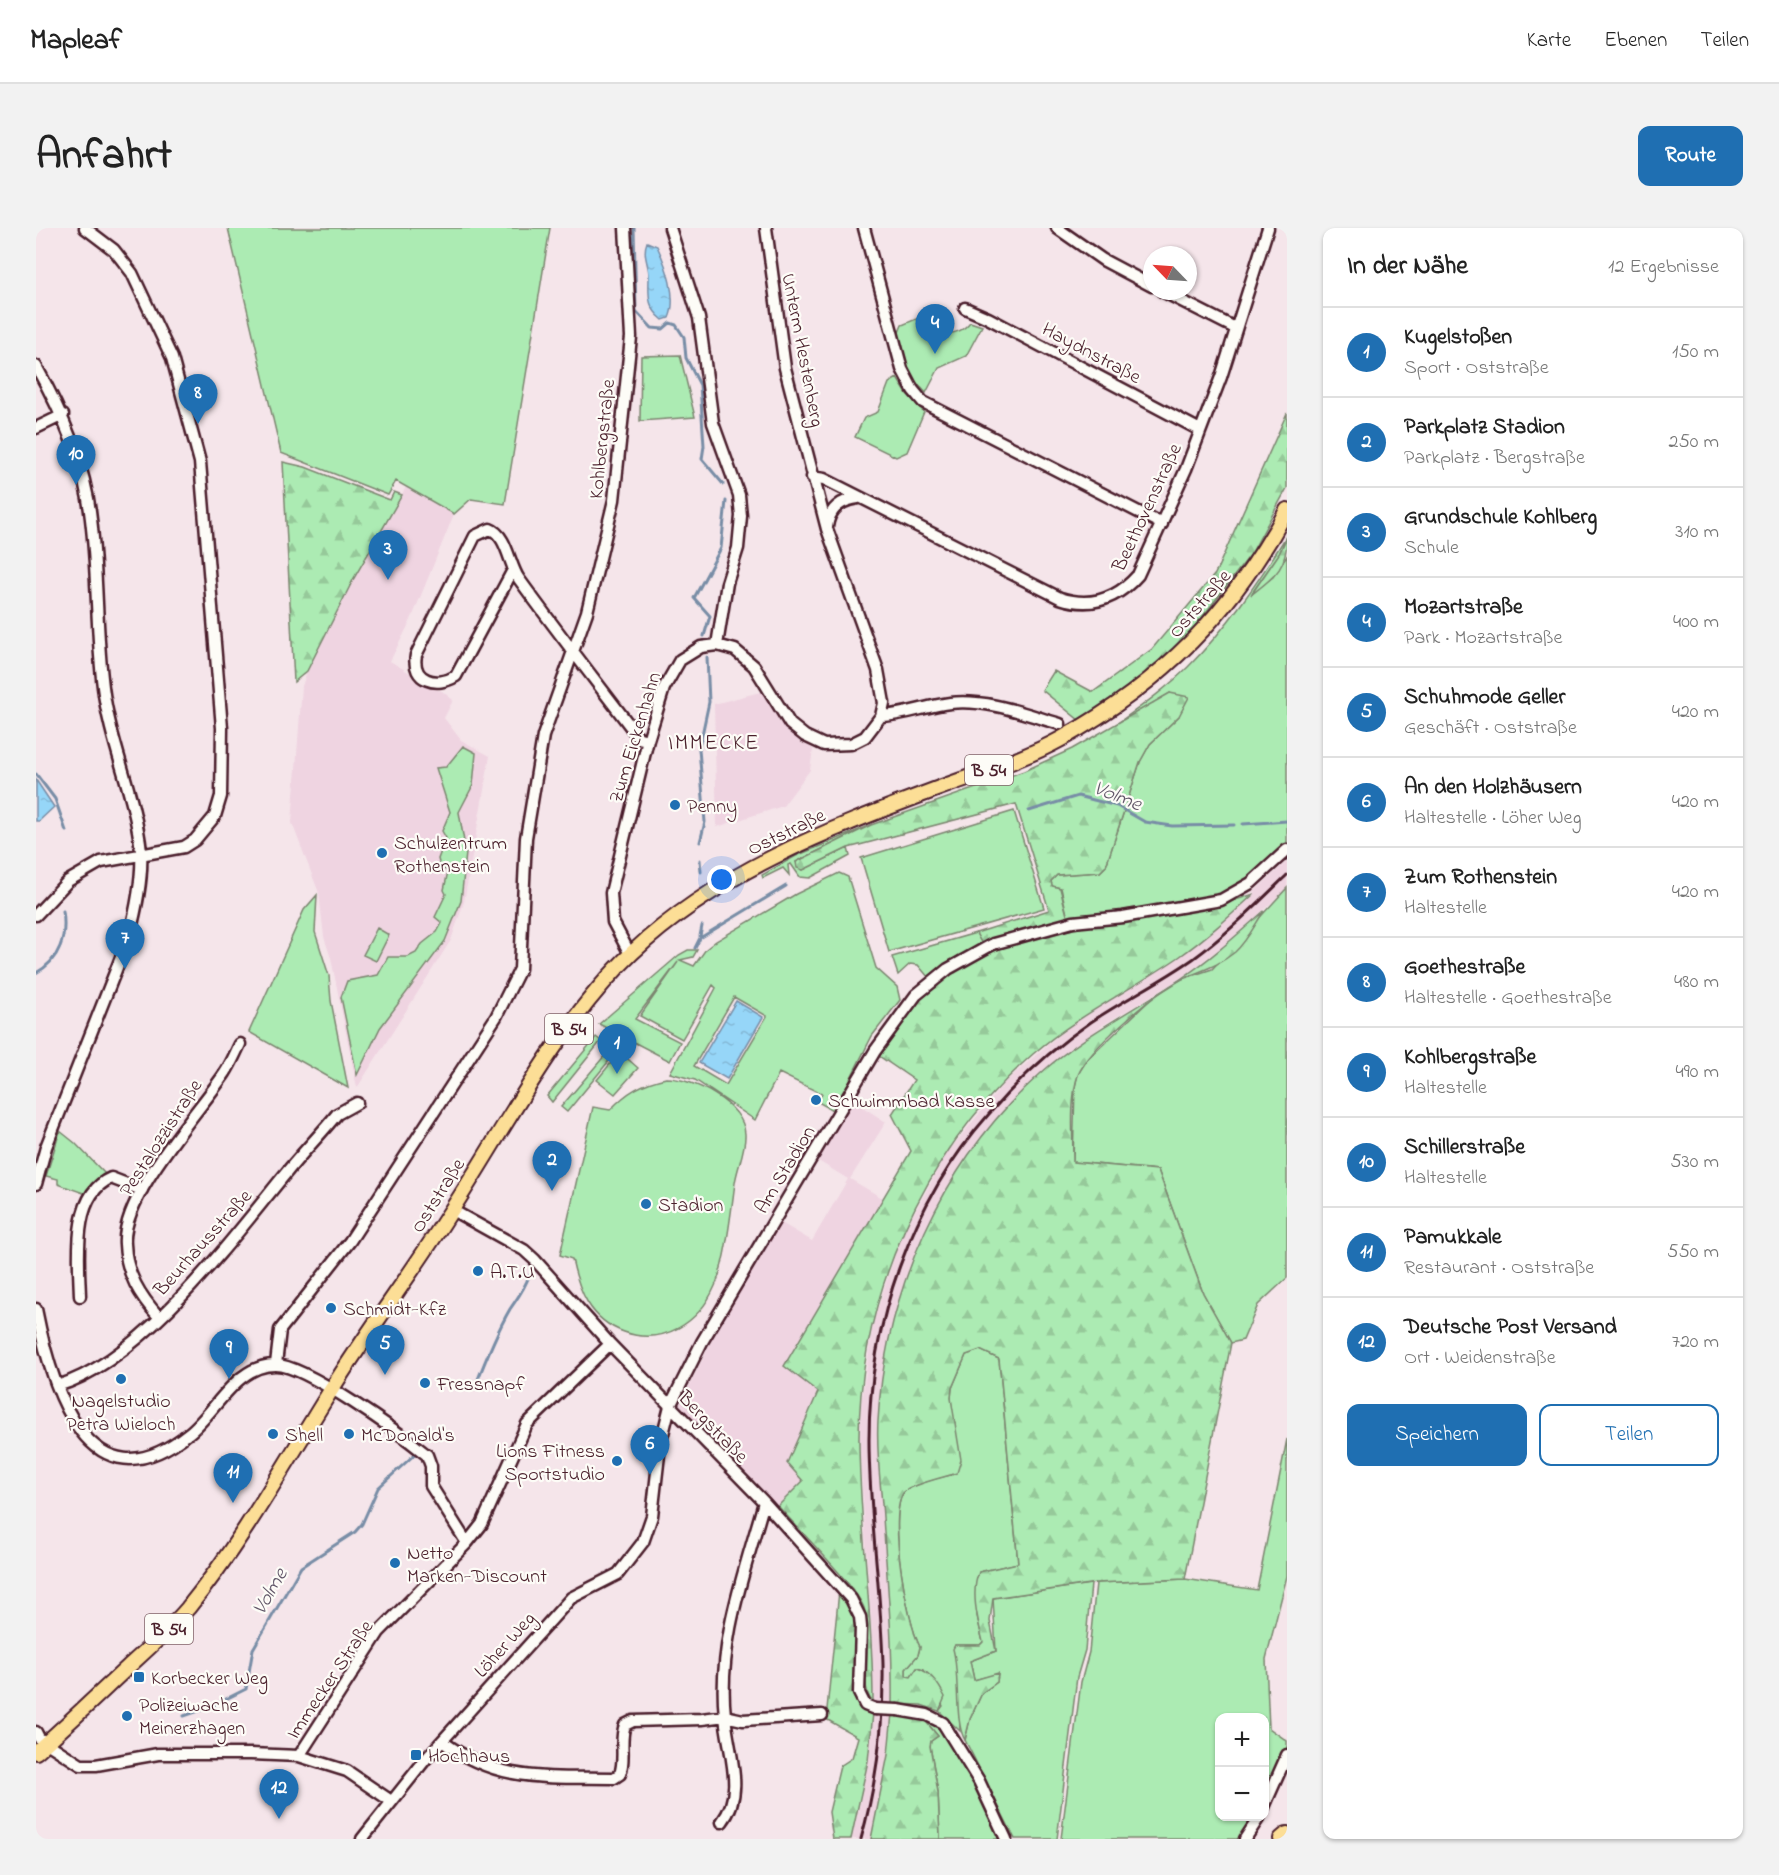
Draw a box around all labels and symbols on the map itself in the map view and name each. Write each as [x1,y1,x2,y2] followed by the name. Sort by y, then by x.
[1143,246,1197,300] north arrow
[771,271,831,430] street label: Unterm Hestenberg
[916,304,954,354] pin: 4
[1036,316,1146,393] street label: Haydnstraße
[178,374,218,424] pin: 8
[583,378,625,501] street label: Kohlbergstraße
[56,436,96,485] pin: 10
[1105,439,1191,578] street label: Beethovenstraße
[368,530,408,580] pin: 3
[1163,564,1239,646] street label: Oststraße
[603,669,670,807] street label: Zum Eickenhahn
[668,728,760,760] district label: IMMECKE
[965,755,1013,785] road number: B 54
[1089,774,1147,821] water label: Volme
[687,793,737,822] place label: Penny
[668,798,682,812] marker: Penny
[743,802,831,865] street label: Oststraße
[394,830,507,882] place label: Schulzentrum Rothenstein
[375,846,389,860] marker: Schulzentrum Rothenstein
[707,865,736,894] your location
[106,920,145,969] pin: 7
[545,1014,593,1044] road number: B 54
[598,1024,636,1074] pin: 1
[113,1074,211,1203] street label: Pestalozzistraße
[828,1088,994,1117] place label: Schwimmbad Kasse
[809,1093,823,1107] marker: Schwimmbad Kasse
[748,1121,824,1220] street label: Am Stadion
[532,1142,572,1191] pin: 2
[405,1153,474,1239] street label: Oststraße
[147,1184,260,1304] street label: Beurhausstraße
[658,1192,724,1221] place label: Stadion
[639,1197,653,1211] marker: Stadion
[490,1259,535,1288] place label: A.T.U
[471,1264,485,1278] marker: A.T.U
[343,1296,447,1325] place label: Schmidt-Kfz
[324,1301,338,1315] marker: Schmidt-Kfz
[366,1326,404,1375] pin: 5
[210,1330,248,1379] pin: 9
[436,1371,525,1400] place label: Fressnapf
[114,1372,128,1386] marker: Nagelstudio Petra Wieloch
[418,1376,432,1390] marker: Fressnapf
[669,1384,754,1471] street label: Bergstraße
[66,1388,176,1440] place label: Nagelstudio Petra Wieloch
[285,1422,323,1451] place label: Shell
[361,1422,455,1451] place label: McDonald's
[630,1426,670,1475] pin: 6
[266,1427,280,1441] marker: Shell
[342,1427,356,1441] marker: McDonald's
[496,1438,605,1490] place label: Lions Fitness Sportstudio
[214,1454,252,1503] pin: 11
[610,1454,624,1468] marker: Lions Fitness Sportstudio
[407,1540,547,1592] place label: Netto Marken-Discount
[388,1556,402,1570] marker: Netto Marken-Discount
[245,1562,297,1621] water label: Volme
[468,1606,544,1686] street label: Löher Weg
[145,1614,193,1644] road number: B 54
[280,1615,382,1746] street label: Immecker Straße
[151,1665,268,1695] place label: Korbecker Weg
[132,1670,146,1684] marker: Korbecker Weg
[139,1692,245,1745] place label: Polizeiwache Meinerzhagen
[120,1709,134,1723] marker: Polizeiwache Meinerzhagen
[428,1743,510,1772] place label: Hochhaus
[409,1748,423,1762] marker: Hochhaus
[260,1770,298,1819] pin: 12

